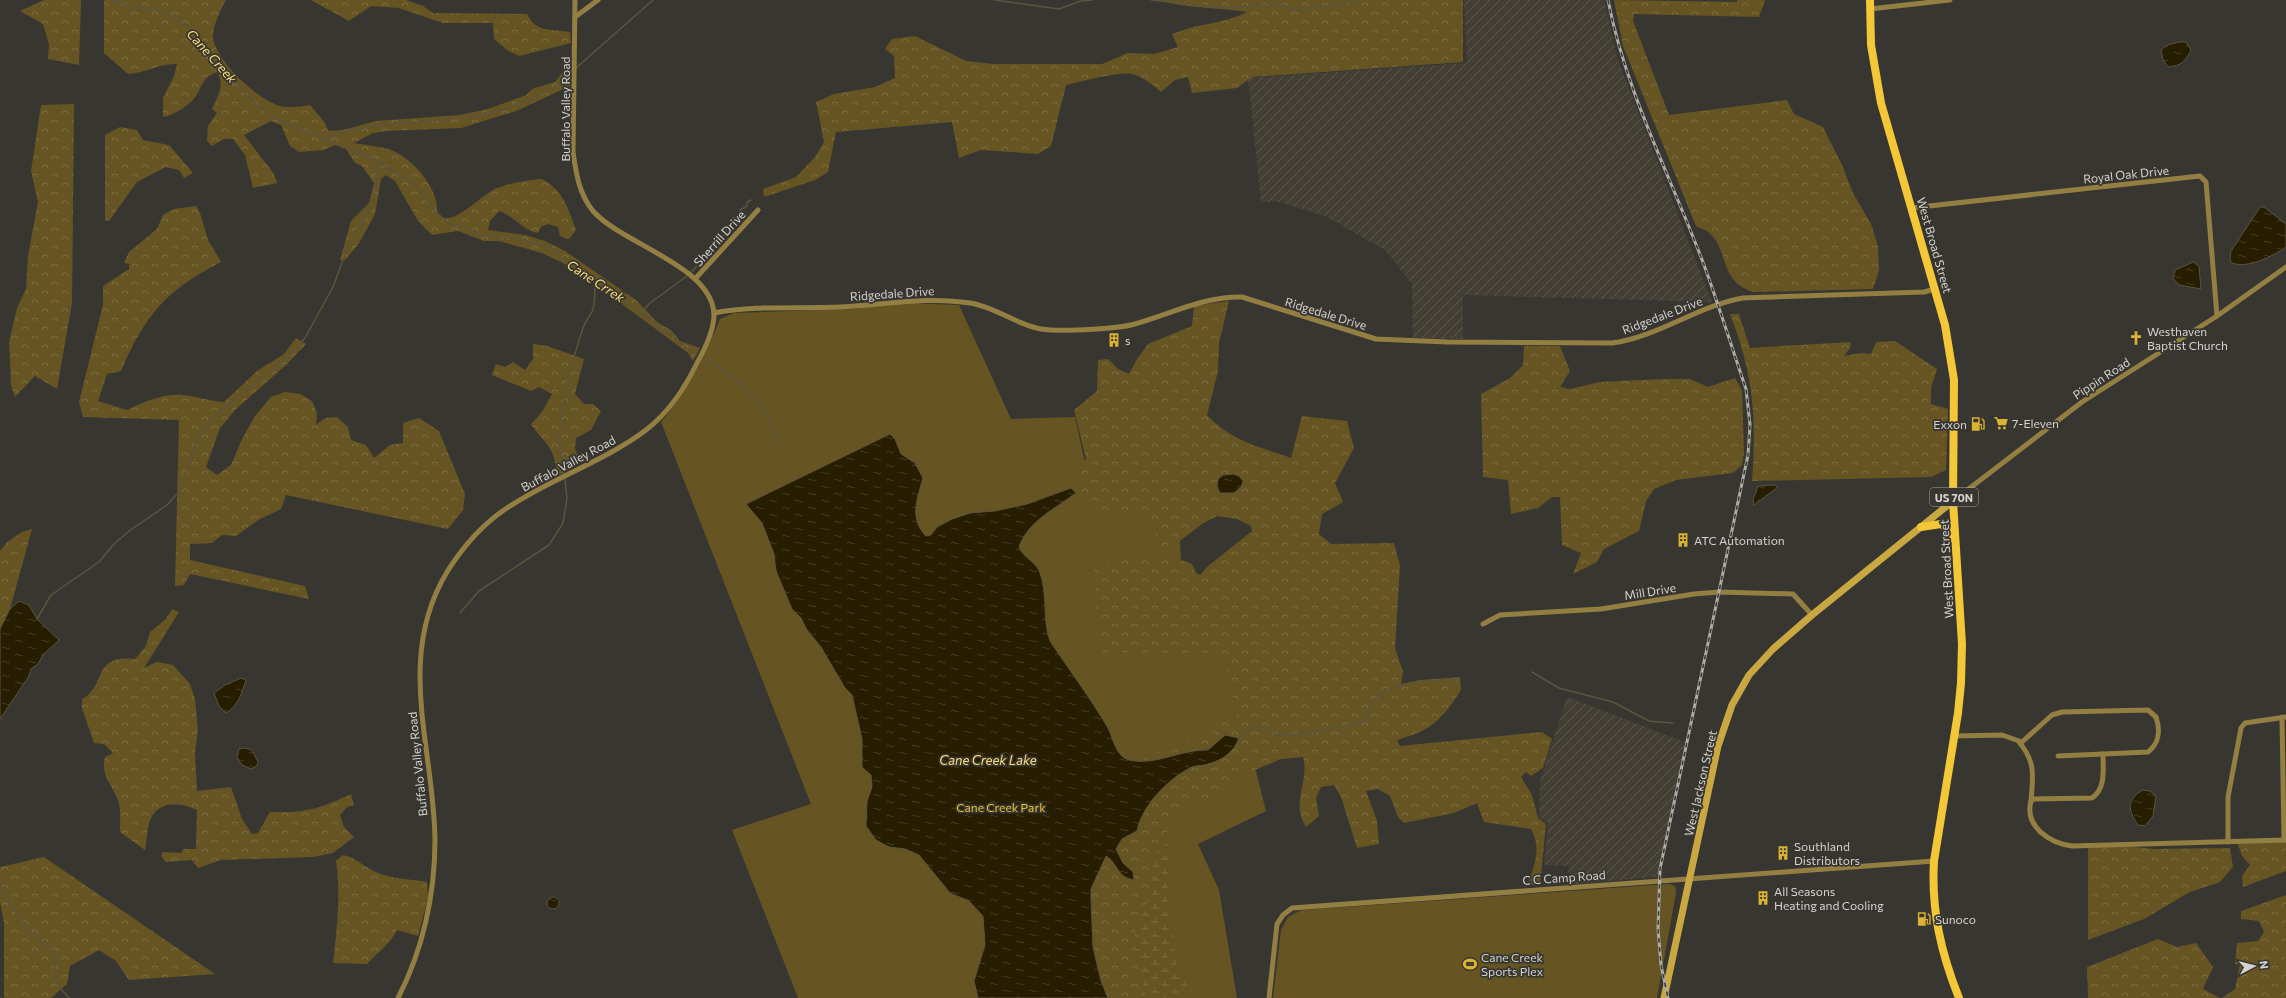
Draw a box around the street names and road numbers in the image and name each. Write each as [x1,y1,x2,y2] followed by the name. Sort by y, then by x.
[558,56,572,162] street label: Buffalo Valley Road
[2082,163,2170,185] street label: Royal Oak Drive
[1915,195,1955,295] street label: West Broad Street
[690,207,748,269] street label: Sherrill Drive
[849,283,935,303] street label: Ridgedale Drive
[1620,293,1704,337] street label: Ridgedale Drive
[1283,294,1369,332] street label: Ridgedale Drive
[2070,354,2132,402] street label: Pippin Road
[518,432,618,494] street label: Buffalo Valley Road
[1930,488,1978,506] road number: US 70N
[1936,519,1956,619] street label: West Broad Street
[1623,580,1677,602] street label: Mill Drive
[405,711,429,817] street label: Buffalo Valley Road
[1681,729,1720,838] street label: West Jackson Street
[1522,867,1606,887] street label: C C Camp Road

